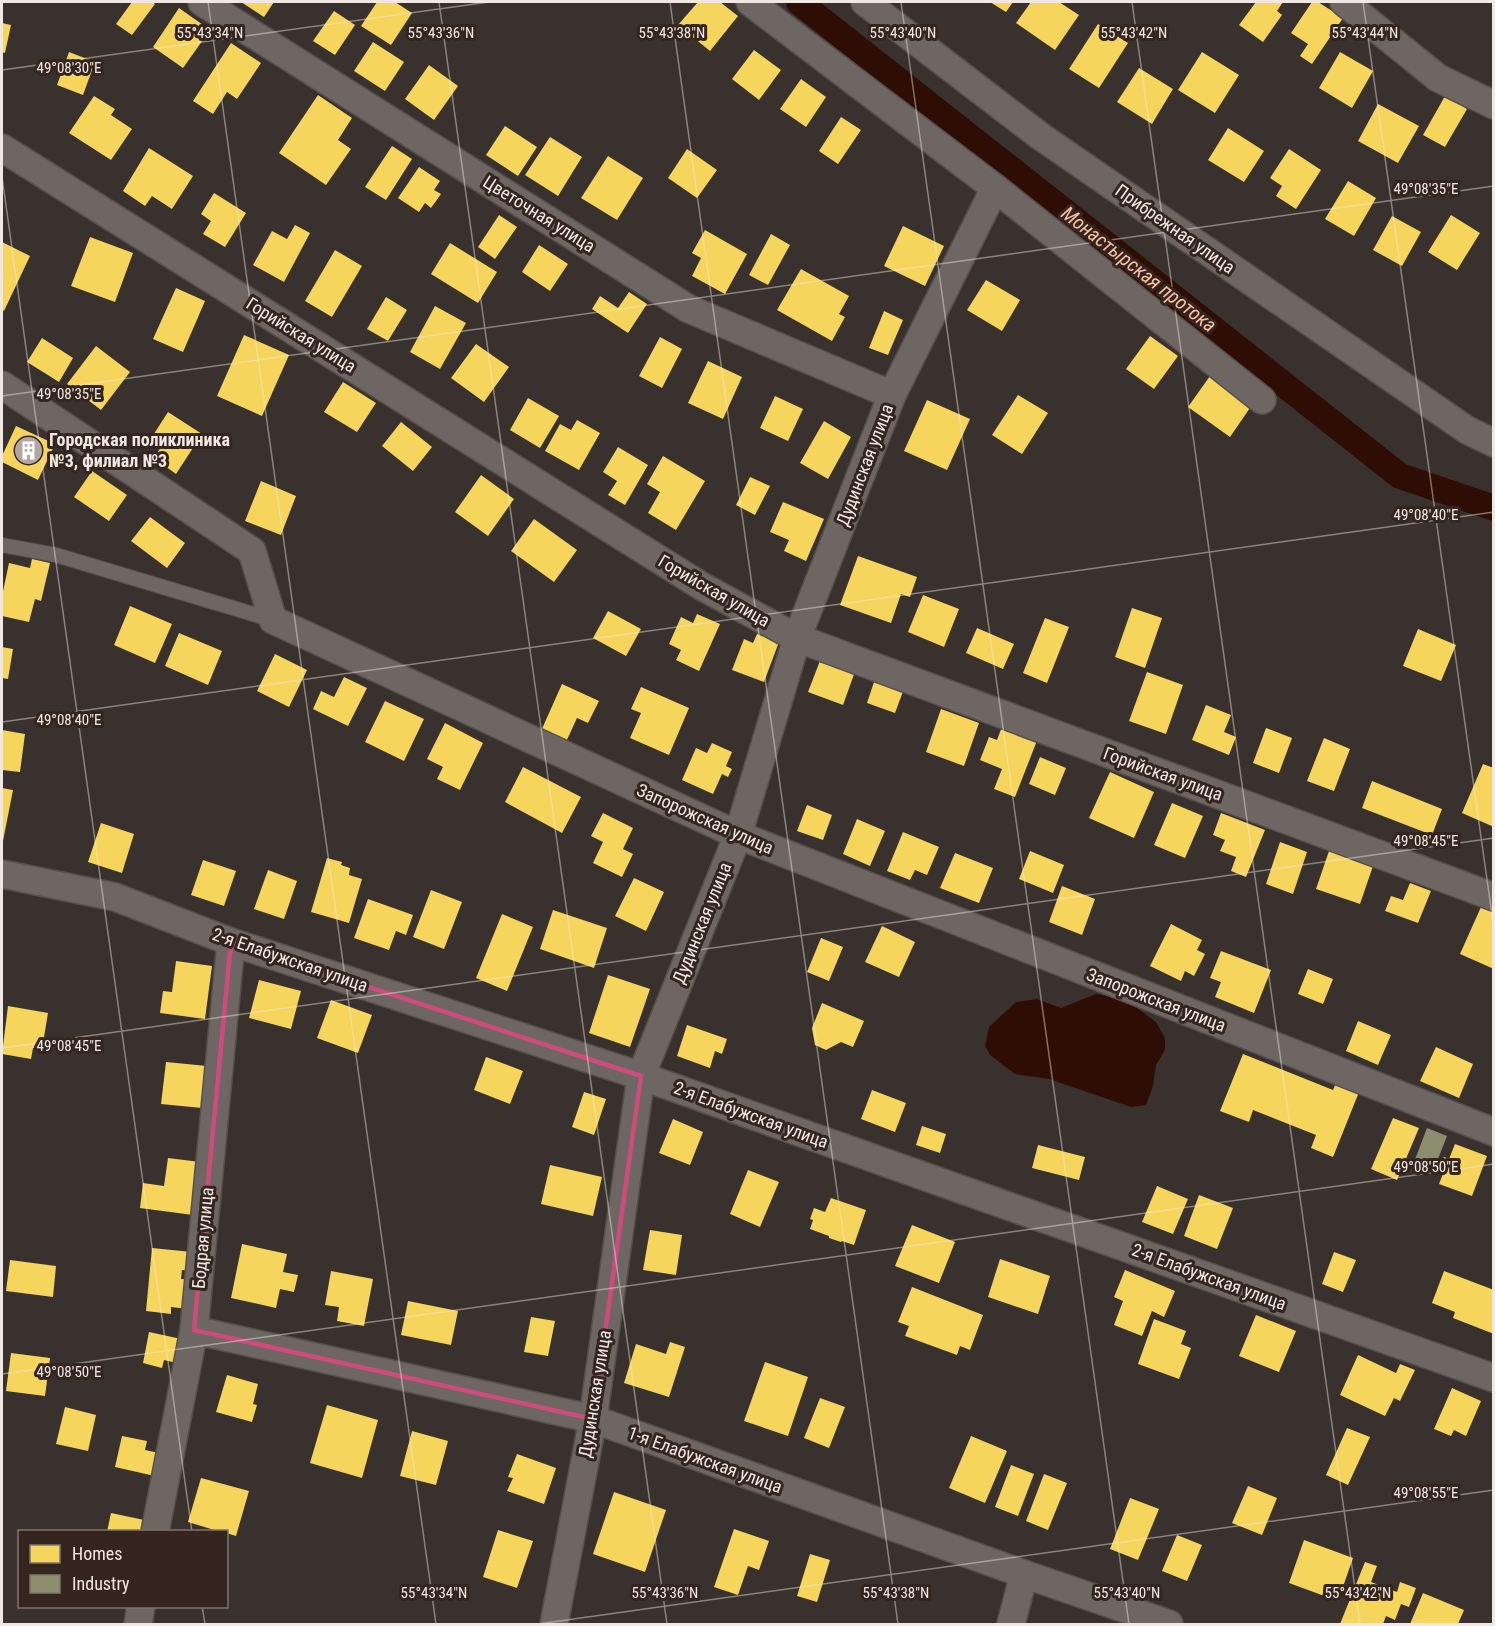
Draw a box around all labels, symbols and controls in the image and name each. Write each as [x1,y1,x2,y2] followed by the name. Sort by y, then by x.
[177,24,243,42] text: 55°43'34"N
[408,24,474,42] text: 55°43'36"N
[639,24,705,42] text: 55°43'38"N
[870,24,936,42] text: 55°43'40"N
[1101,24,1167,42] text: 55°43'42"N
[1332,24,1398,42] text: 55°43'44"N
[37,59,101,77] text: 49°08'30"E
[479,171,599,256] street label: Цветочная улица
[1111,179,1239,278] street label: Прибрежная улица
[1394,180,1458,198] text: 49°08'35"E
[1057,201,1221,337] water label: Монастырская протока
[243,292,360,377] street label: Горийская улица
[37,385,101,403] text: 49°08'35"E
[832,401,897,529] street label: Дудинская улица
[49,429,230,471] place label: Городская поликлиника №3, филиал №3
[12,434,44,466] building icon: Городская поликлиника №3, филиал №3
[1394,506,1458,524] text: 49°08'40"E
[655,550,774,631] street label: Горийская улица
[37,711,101,729] text: 49°08'40"E
[1101,742,1226,805] street label: Горийская улица
[634,779,777,858] street label: Запорожская улица
[1394,832,1458,850] text: 49°08'45"E
[668,859,735,986] street label: Дудинская улица
[210,923,371,996] street label: 2-я Елабужская улица
[1084,963,1229,1036] street label: Запорожская улица
[37,1037,101,1055] text: 49°08'45"E
[671,1077,831,1152] street label: 2-я Елабужская улица
[1394,1158,1458,1176] text: 49°08'50"E
[188,1186,217,1290] street label: Бодрая улица
[1129,1239,1289,1314] street label: 2-я Елабужская улица
[574,1329,615,1459] street label: Дудинская улица
[37,1363,101,1381] text: 49°08'50"E
[625,1422,785,1497] street label: 1-я Елабужская улица
[1394,1484,1458,1502] text: 49°08'55"E
[18,1530,228,1608] legend
[72,1543,122,1564] text: Homes
[72,1573,130,1594] text: Industry
[401,1584,467,1602] text: 55°43'34"N
[632,1584,698,1602] text: 55°43'36"N
[863,1584,929,1602] text: 55°43'38"N
[1094,1584,1160,1602] text: 55°43'40"N
[1325,1584,1391,1602] text: 55°43'42"N

